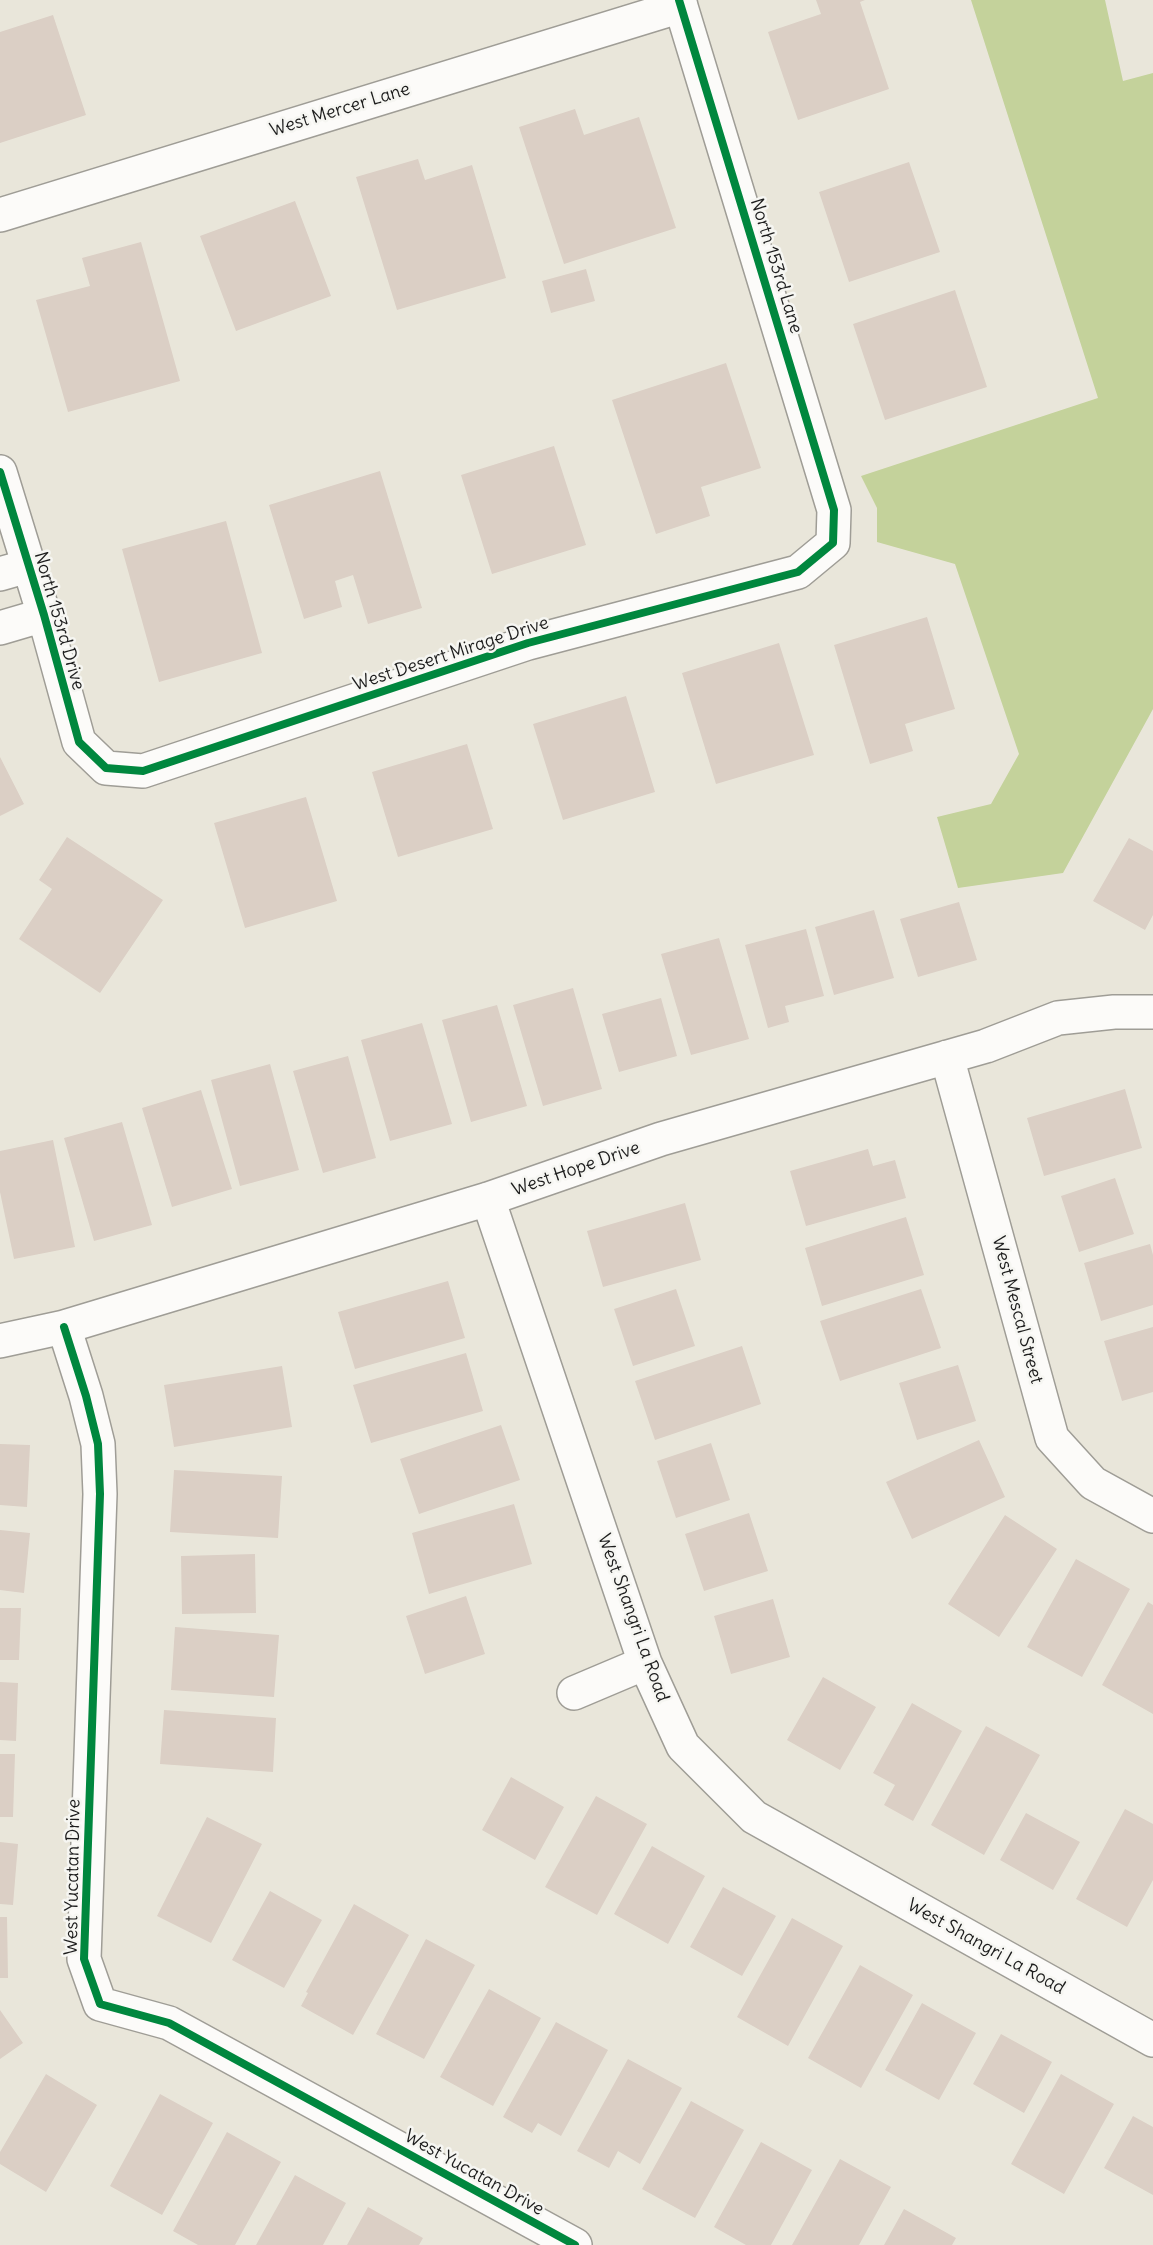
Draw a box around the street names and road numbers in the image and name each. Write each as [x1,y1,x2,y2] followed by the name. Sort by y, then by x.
[267,78,413,142] street label: West Mercer Lane
[745,196,807,336] street label: North 153rd Lane
[29,549,89,693] street label: North 153rd Drive
[350,612,552,696] street label: West Desert Mirage Drive
[509,1137,643,1201] street label: West Hope Drive
[987,1234,1047,1386] street label: West Mescal Street
[593,1531,673,1705] street label: West Shangri La Road
[61,1799,85,1955] street label: West Yucatan Drive
[903,1895,1069,1999] street label: West Shangri La Road
[400,2126,548,2220] street label: West Yucatan Drive

